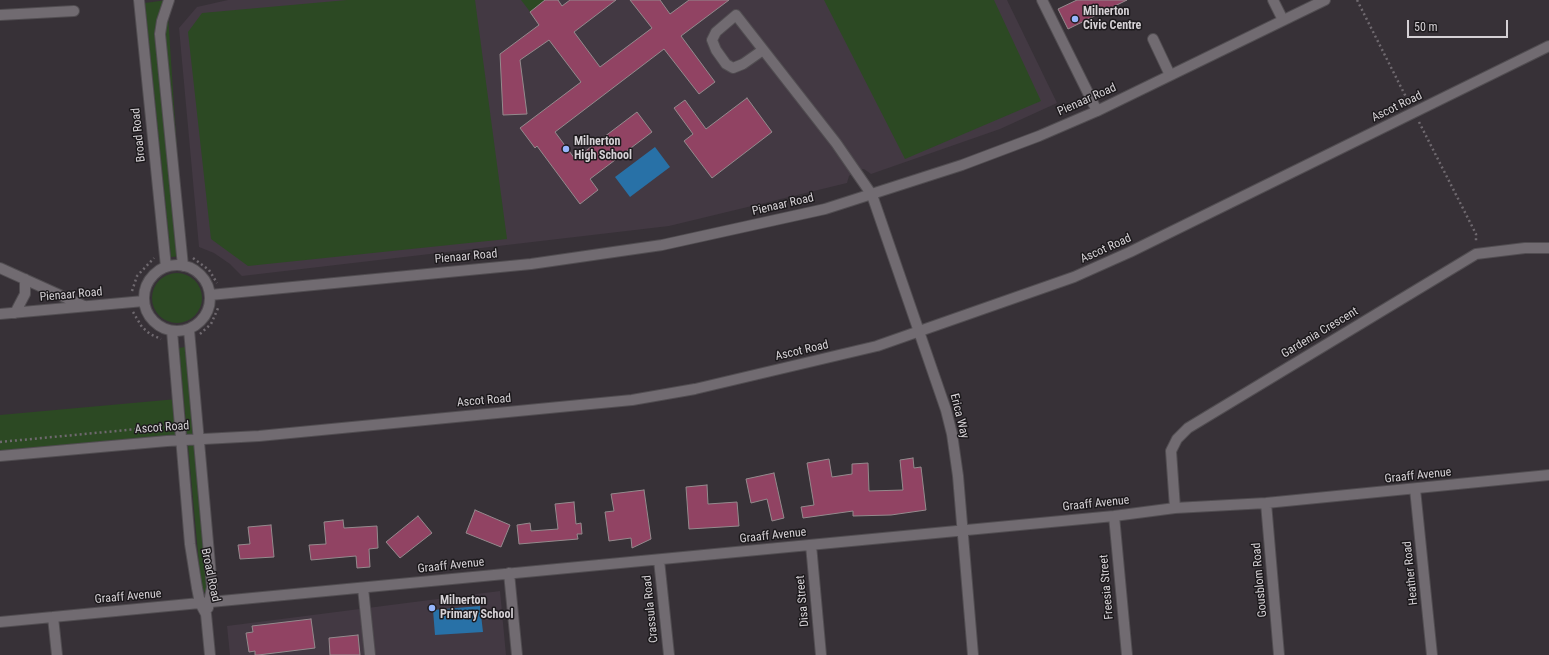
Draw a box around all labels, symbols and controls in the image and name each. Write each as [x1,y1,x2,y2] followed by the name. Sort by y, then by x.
[1083,5,1141,33] place label: Milnerton Civic Centre
[1409,12,1510,38] scale bar
[1070,14,1080,24] marker: Milnerton Civic Centre
[1414,20,1438,34] text: 50 m
[1055,81,1119,119] street label: Pienaar Road
[1369,89,1425,125] street label: Ascot Road
[129,107,149,163] street label: Broad Road
[574,135,632,163] place label: Milnerton High School
[561,144,571,154] marker: Milnerton High School
[751,191,815,219] street label: Pienaar Road
[1078,231,1134,267] street label: Ascot Road
[434,247,498,267] street label: Pienaar Road
[39,285,103,305] street label: Pienaar Road
[1279,304,1361,362] street label: Gardenia Crescent
[774,338,830,364] street label: Ascot Road
[456,391,512,411] street label: Ascot Road
[946,392,972,440] street label: Erica Way
[134,419,190,437] street label: Ascot Road
[1384,465,1452,487] street label: Graaff Avenue
[1062,493,1130,515] street label: Graaff Avenue
[739,525,807,547] street label: Graaff Avenue
[1400,540,1422,606] street label: Heather Road
[1250,542,1270,618] street label: Gousblom Road
[197,547,223,603] street label: Broad Road
[1097,554,1117,620] street label: Freesia Street
[417,555,485,577] street label: Graaff Avenue
[640,574,662,644] street label: Crassula Road
[794,575,812,627] street label: Disa Street
[94,587,162,607] street label: Graaff Avenue
[440,594,513,622] place label: Milnerton Primary School
[427,603,437,613] marker: Milnerton Primary School

